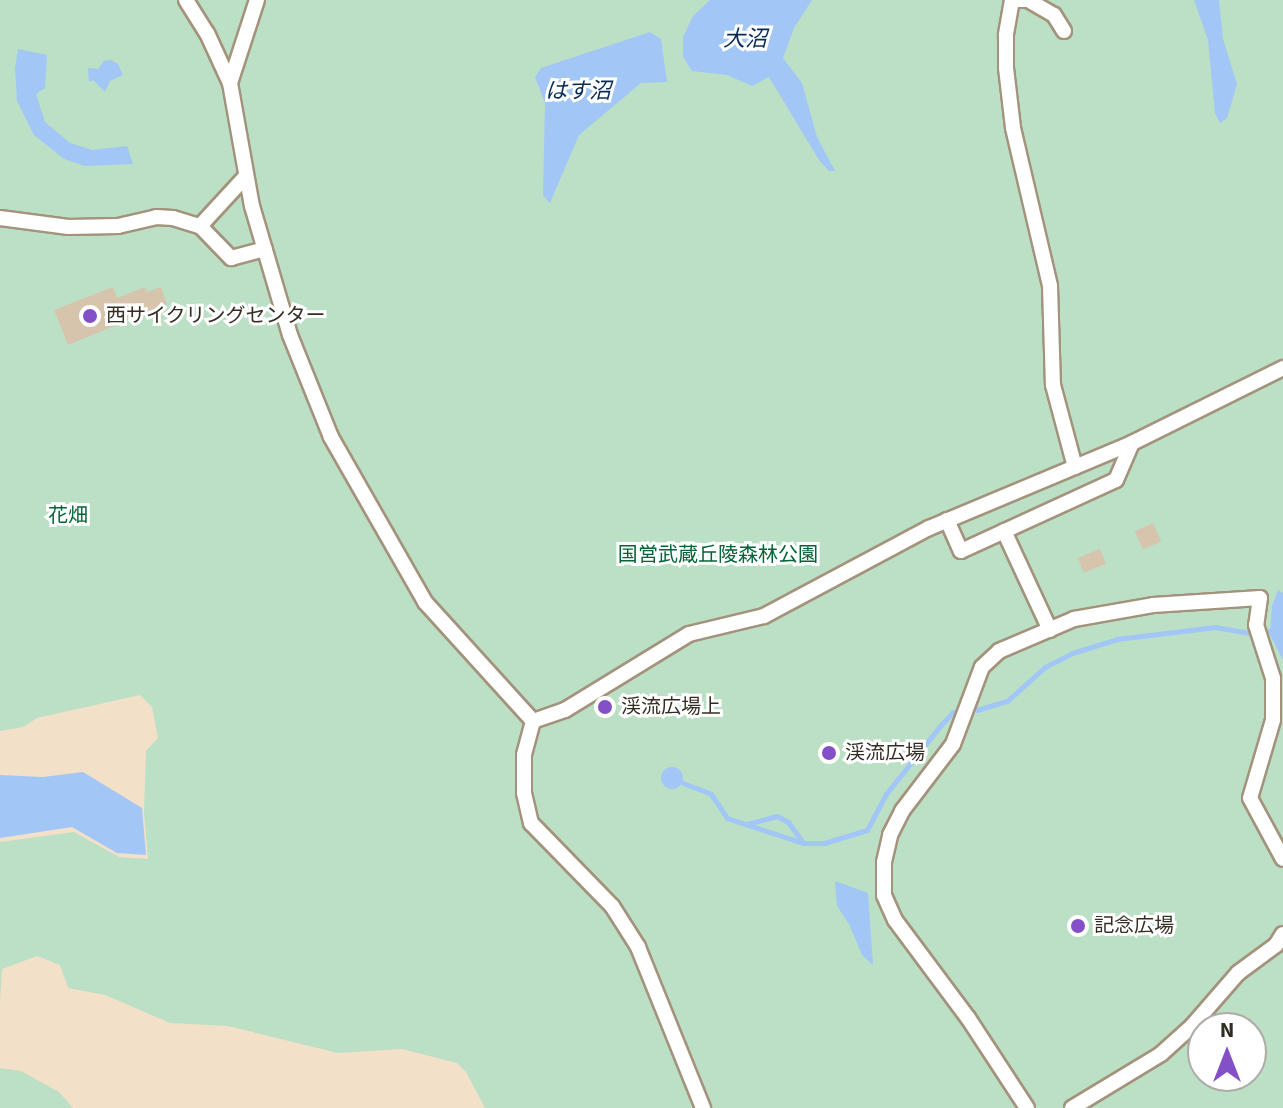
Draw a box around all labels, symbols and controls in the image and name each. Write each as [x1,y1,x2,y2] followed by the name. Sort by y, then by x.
[723,27,767,53] water label: 大沼
[545,79,611,105] water label: はす沼
[106,304,326,328] place label: 西サイクリングセンター
[81,307,99,325] marker: 西サイクリングセンター
[48,504,88,528] park label: 花畑
[618,543,818,567] park label: 国営武蔵丘陵森林公園
[621,695,721,719] place label: 渓流広場上
[596,698,614,716] marker: 渓流広場上
[845,741,925,765] place label: 渓流広場
[820,744,838,762] marker: 渓流広場
[1094,914,1174,938] place label: 記念広場
[1069,917,1087,935] marker: 記念広場
[1187,1012,1267,1092] north arrow
[1220,1014,1234,1046] text: N

